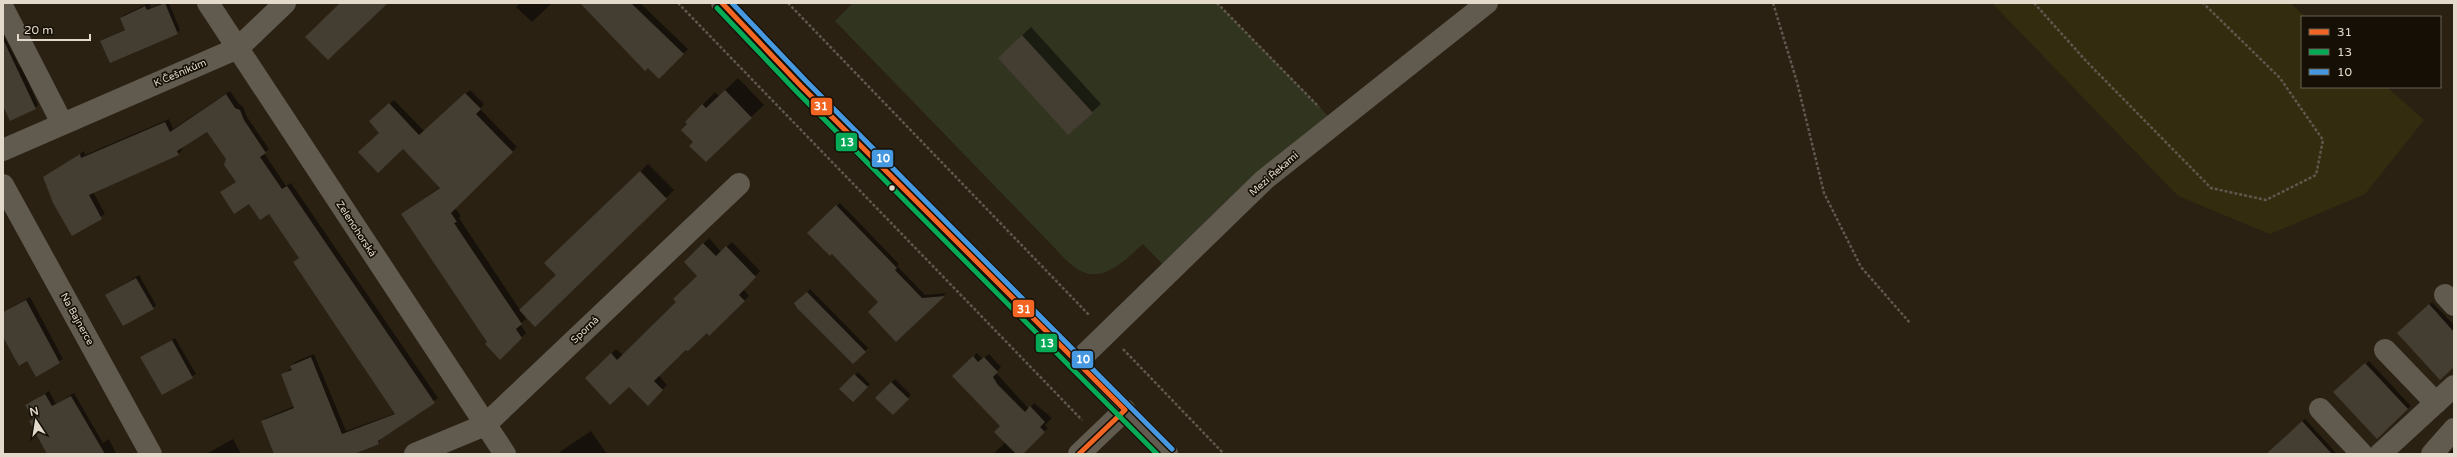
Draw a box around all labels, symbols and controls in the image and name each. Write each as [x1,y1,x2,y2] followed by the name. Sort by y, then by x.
[18,16,90,42] scale bar
[2301,16,2441,88] legend
[24,23,53,37] text: 20 m
[2337,25,2352,39] text: 31
[2337,45,2352,59] text: 13
[152,57,208,89] street label: K Češníkům
[2337,65,2353,79] text: 10
[810,97,833,116] line badge: 31
[814,100,828,113] text: 31
[835,132,858,152] line badge: 13
[840,136,854,149] text: 13
[871,149,894,168] line badge: 10
[1247,150,1301,198] street label: Mezi Řekami
[876,152,890,165] text: 10
[887,183,897,193] unlabelled marker
[334,199,378,259] street label: Zelenohorská
[58,291,96,347] street label: Na Bajnerce
[1012,299,1035,318] line badge: 31
[1017,303,1031,316] text: 31
[569,314,601,346] street label: Sporná
[1035,333,1058,353] line badge: 13
[1040,337,1054,350] text: 13
[1071,350,1094,369] line badge: 10
[1076,353,1090,366] text: 10
[16,401,56,441] north arrow
[28,404,40,419] text: N

